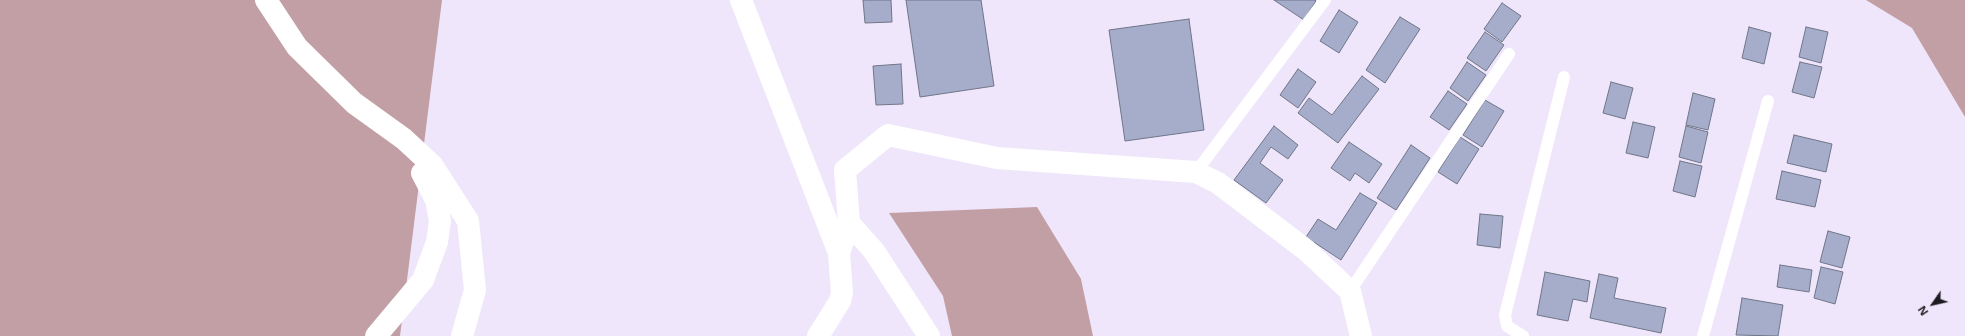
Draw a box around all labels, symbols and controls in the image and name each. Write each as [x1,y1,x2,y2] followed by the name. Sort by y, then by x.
[1913,284,1953,324] north arrow
[1914,303,1931,319] text: N

